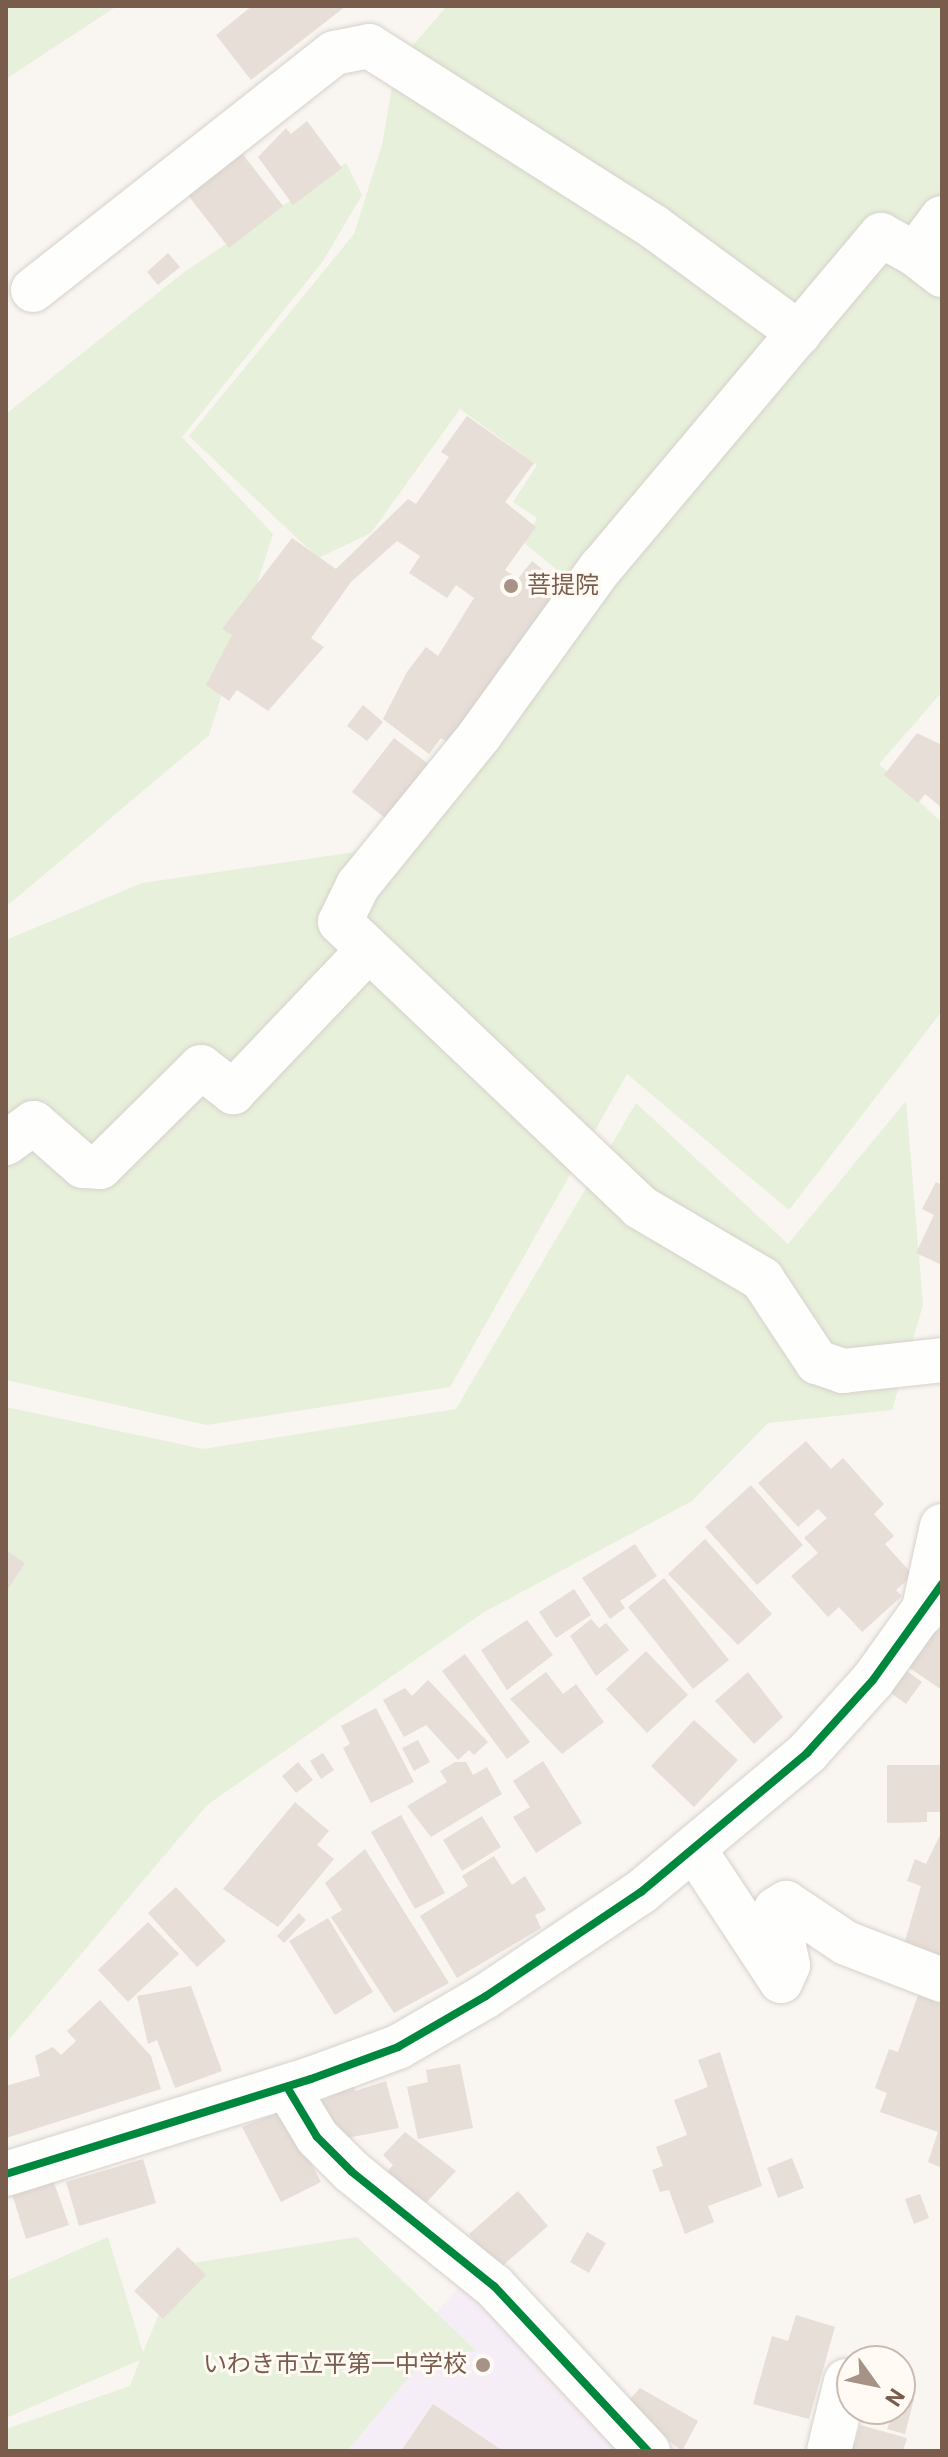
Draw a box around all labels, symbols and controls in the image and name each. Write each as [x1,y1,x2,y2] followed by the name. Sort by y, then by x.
[527,572,599,600] place label: 菩提院
[502,577,520,595] marker: 菩提院
[836,2345,916,2425] north arrow
[203,2351,467,2379] place label: いわき市立平第一中学校
[474,2356,492,2374] marker: いわき市立平第一中学校
[880,2384,910,2411] text: N

